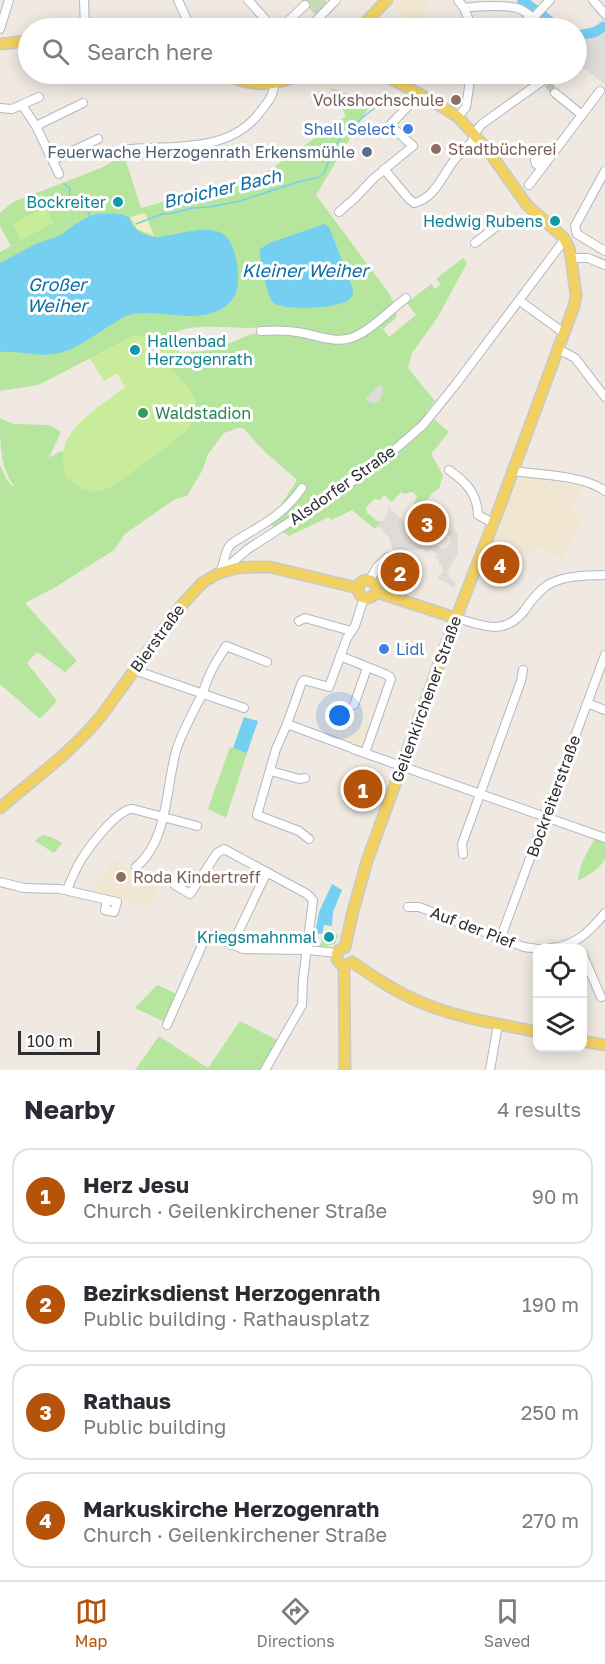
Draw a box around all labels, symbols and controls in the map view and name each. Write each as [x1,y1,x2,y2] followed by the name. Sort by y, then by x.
[18,18,587,84] search box
[39,35,72,68] icon: search
[87,38,213,65] text: Search here
[313,90,444,110] place label: Volkshochschule
[449,93,463,107] marker: Volkshochschule
[304,119,396,139] place label: Shell Select
[401,122,415,136] marker: Shell Select
[448,139,557,159] place label: Stadtbücherei
[47,142,355,162] place label: Feuerwache Herzogenrath Erkensmühle
[429,142,443,156] marker: Stadtbücherei
[360,145,374,159] marker: Feuerwache Herzogenrath Erkensmühle
[161,164,284,212] water label: Broicher Bach
[26,192,106,212] place label: Bockreiter
[111,195,125,209] marker: Bockreiter
[423,211,543,231] place label: Hedwig Rubens
[548,214,562,228] marker: Hedwig Rubens
[242,259,371,281] water label: Kleiner Weiher
[27,273,90,316] water label: Großer Weiher
[147,331,253,369] place label: Hallenbad Herzogenrath
[128,343,142,357] marker: Hallenbad Herzogenrath
[155,403,251,423] place label: Waldstadion
[136,406,150,420] marker: Waldstadion
[285,441,399,529] street label: Alsdorfer Straße
[408,500,446,546] pin: 3
[480,542,520,586] pin: 4
[380,550,420,594] pin: 2
[126,600,188,676] street label: Bierstraße
[387,613,465,785] street label: Geilenkirchener Straße
[396,639,424,659] place label: Lidl
[377,642,391,656] marker: Lidl
[325,701,354,730] your location
[522,732,584,860] street label: Bockreiterstraße
[344,766,382,812] pin: 1
[133,867,261,887] place label: Roda Kindertreff
[114,870,128,884] marker: Roda Kindertreff
[428,902,518,952] street label: Auf der Pief
[197,927,317,947] place label: Kriegsmahnmal
[322,930,336,944] marker: Kriegsmahnmal
[533,944,587,1052] map controls
[533,944,587,998] button: locate
[533,998,587,1052] button: layers
[18,1028,100,1056] scale bar
[27,1031,73,1051] text: 100 m
[24,1094,115,1125] text: Nearby
[497,1097,581,1121] text: 4 results
[83,1171,189,1198] text: Herz Jesu
[40,1184,51,1208] text: 1
[532,1184,579,1208] text: 90 m
[83,1198,387,1222] text: Church · Geilenkirchener Straße
[83,1279,380,1306] text: Bezirksdienst Herzogenrath
[39,1292,52,1316] text: 2
[522,1292,579,1316] text: 190 m
[83,1306,370,1330] text: Public building · Rathausplatz
[83,1387,171,1414] text: Rathaus
[39,1400,52,1424] text: 3
[521,1400,579,1424] text: 250 m
[83,1414,226,1438] text: Public building
[83,1495,379,1522] text: Markuskirche Herzogenrath
[39,1508,52,1532] text: 4
[522,1508,579,1532] text: 270 m
[83,1522,387,1546] text: Church · Geilenkirchener Straße
[75,1595,108,1651] tab: Map
[257,1595,335,1651] tab: Directions
[484,1595,530,1651] tab: Saved

